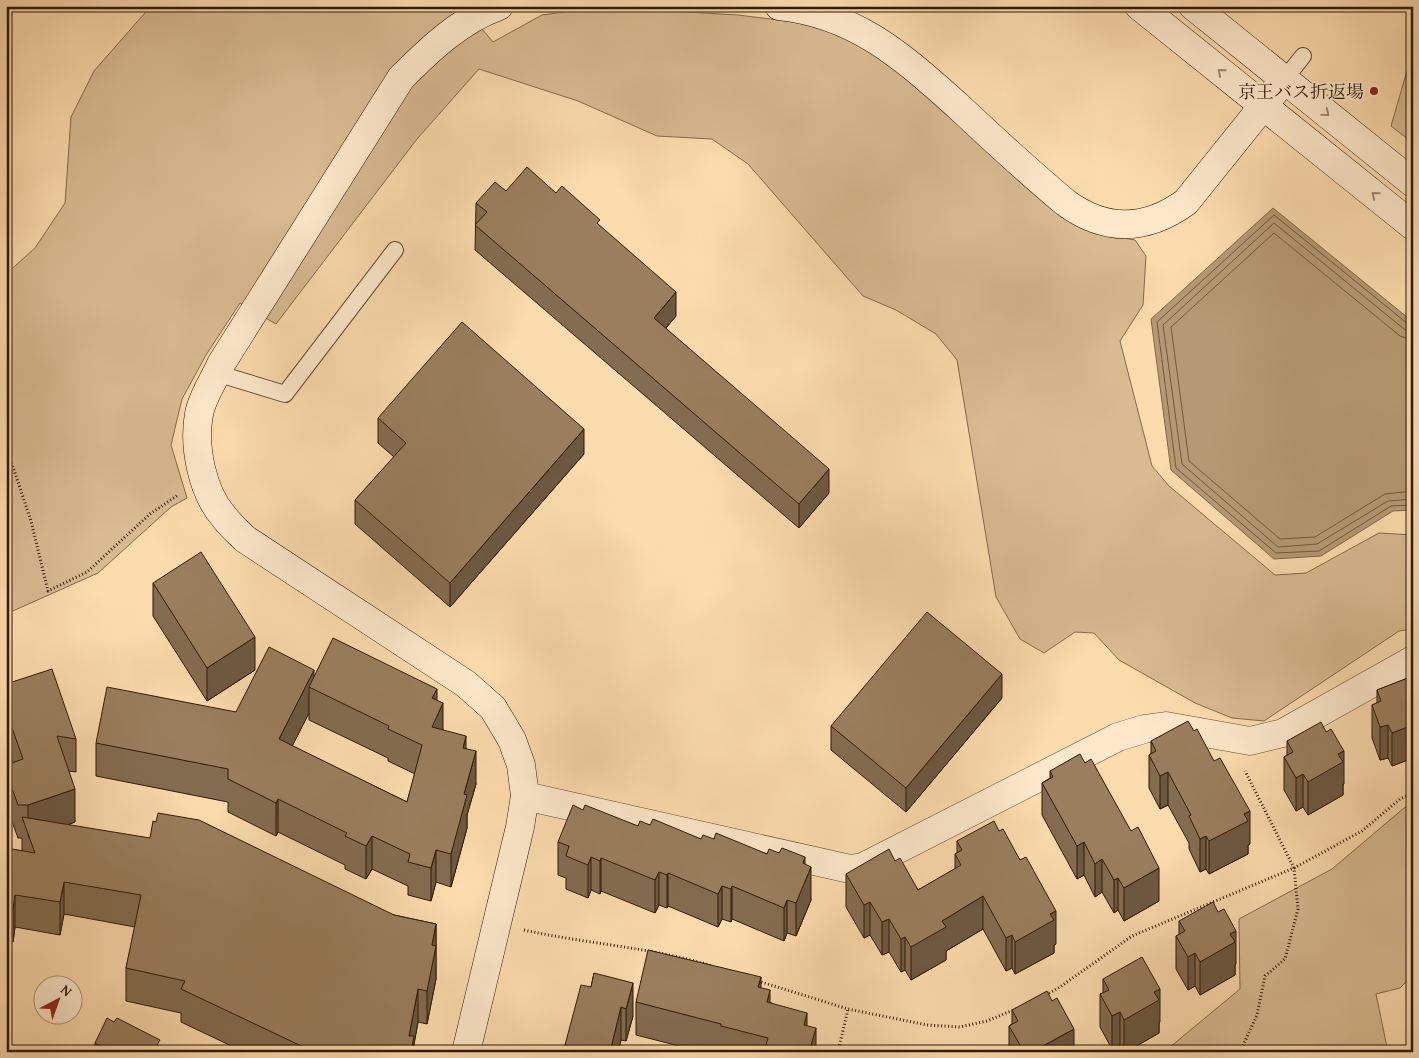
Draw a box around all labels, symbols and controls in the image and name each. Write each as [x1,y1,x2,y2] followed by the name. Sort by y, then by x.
[1218,69,1227,77] one-way arrow
[1238,78,1364,105] place label: 京王バス折返場
[1368,85,1380,97] marker: 京王バス折返場
[1321,108,1330,117] one-way arrow
[1372,193,1381,201] one-way arrow
[32,976,82,1026] north arrow
[56,980,77,1001] text: N

